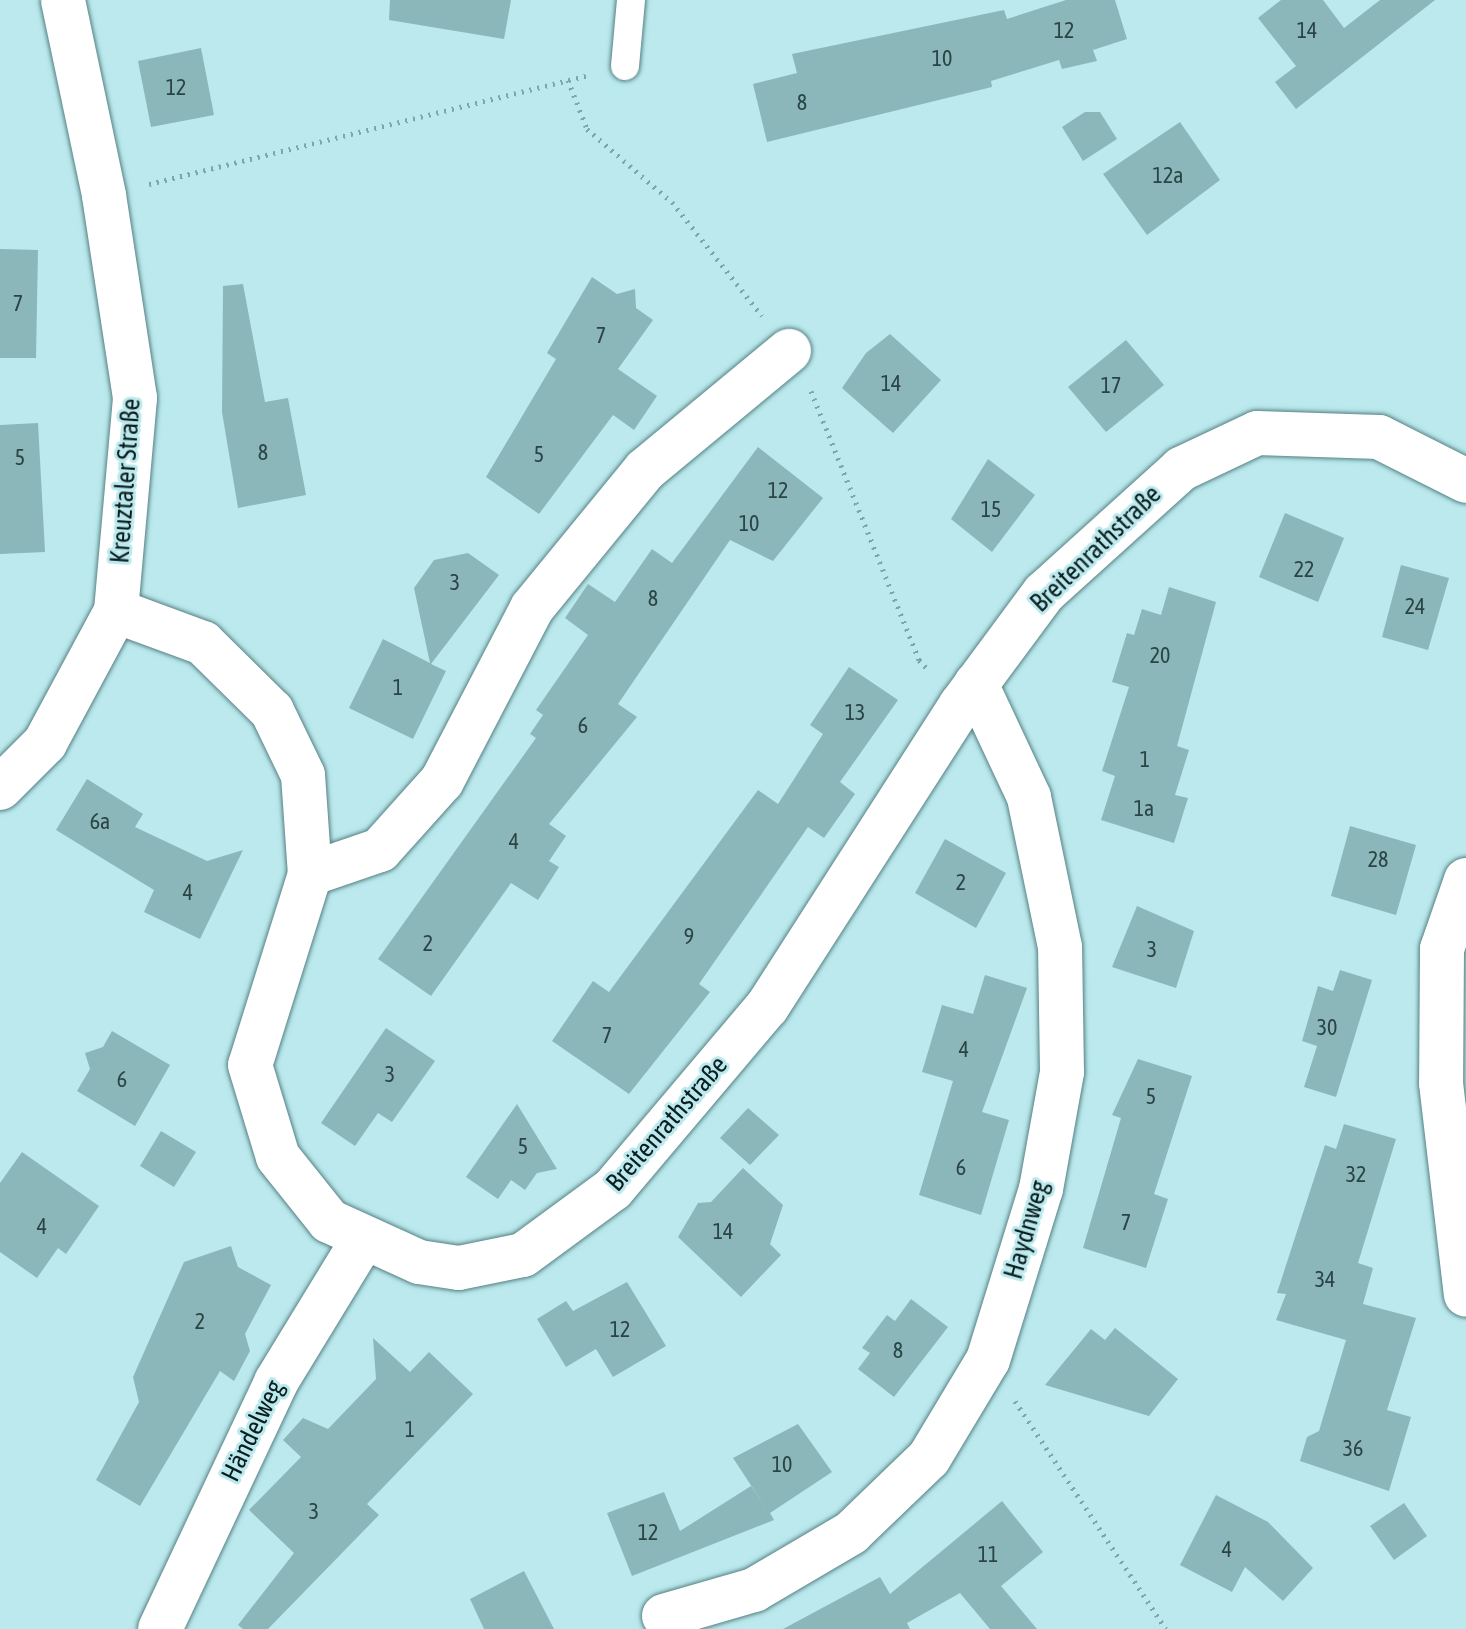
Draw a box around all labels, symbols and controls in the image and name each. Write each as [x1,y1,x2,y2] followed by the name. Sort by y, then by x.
[1054,18,1074,44] house number: 12
[1297,18,1317,44] house number: 14
[932,46,952,72] house number: 10
[166,75,186,101] house number: 12
[797,90,807,116] house number: 8
[1153,163,1183,189] house number: 12a
[13,291,23,317] house number: 7
[596,323,606,349] house number: 7
[881,371,901,397] house number: 14
[1101,373,1121,399] house number: 17
[105,398,147,564] street label: Kreuztaler Straße
[258,440,268,466] house number: 8
[534,442,544,468] house number: 5
[15,445,25,471] house number: 5
[768,478,788,504] house number: 12
[1024,479,1168,619] street label: Breitenrathstraße
[981,497,1001,523] house number: 15
[739,511,759,537] house number: 10
[1294,557,1314,583] house number: 22
[450,570,460,596] house number: 3
[648,586,658,612] house number: 8
[1405,594,1425,620] house number: 24
[1150,643,1170,669] house number: 20
[393,675,403,701] house number: 1
[845,700,865,726] house number: 13
[578,713,588,739] house number: 6
[1140,747,1150,773] house number: 1
[1134,796,1154,822] house number: 1a
[90,809,110,835] house number: 6a
[509,829,519,855] house number: 4
[1368,847,1388,873] house number: 28
[956,870,966,896] house number: 2
[183,880,193,906] house number: 4
[684,924,694,950] house number: 9
[423,931,433,957] house number: 2
[1147,937,1157,963] house number: 3
[1317,1015,1337,1041] house number: 30
[602,1023,612,1049] house number: 7
[959,1037,969,1063] house number: 4
[600,1050,734,1198] street label: Breitenrathstraße
[385,1062,395,1088] house number: 3
[117,1067,127,1093] house number: 6
[1146,1084,1156,1110] house number: 5
[518,1134,528,1160] house number: 5
[956,1155,966,1181] house number: 6
[1346,1162,1366,1188] house number: 32
[998,1177,1056,1283] street label: Haydnweg
[1121,1210,1131,1236] house number: 7
[37,1214,47,1240] house number: 4
[713,1219,733,1245] house number: 14
[1315,1267,1335,1293] house number: 34
[195,1309,205,1335] house number: 2
[610,1317,630,1343] house number: 12
[893,1338,903,1364] house number: 8
[215,1375,291,1487] street label: Händelweg
[405,1417,415,1443] house number: 1
[1343,1436,1363,1462] house number: 36
[772,1452,792,1478] house number: 10
[309,1499,319,1525] house number: 3
[638,1520,658,1546] house number: 12
[1222,1537,1232,1563] house number: 4
[978,1542,998,1568] house number: 11

